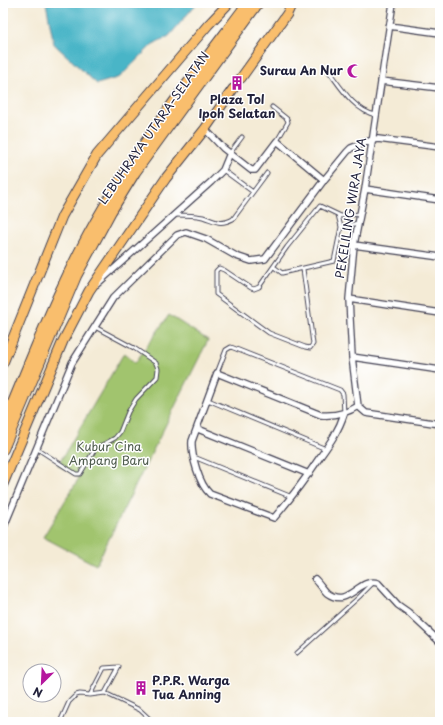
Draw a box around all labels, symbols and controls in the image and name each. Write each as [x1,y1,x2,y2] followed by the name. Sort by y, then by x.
[93,47,213,207] street label: LEBUHRAYA UTARA–SELATAN
[260,61,344,79] place label: Surau An Nur
[346,63,362,79] mosque icon: Surau An Nur
[229,75,245,91] building icon: Plaza Tol Ipoh Selatan
[199,90,275,122] place label: Plaza Tol Ipoh Selatan
[330,136,370,280] street label: PEKELILING WIRA JAYA
[69,437,149,469] park label: Kubur Cina Ampang Baru
[22,663,62,703] north arrow
[152,671,230,703] place label: P.P.R. Warga Tua Anning
[133,680,149,696] building icon: P.P.R. Warga Tua Anning
[30,683,45,702] text: N

